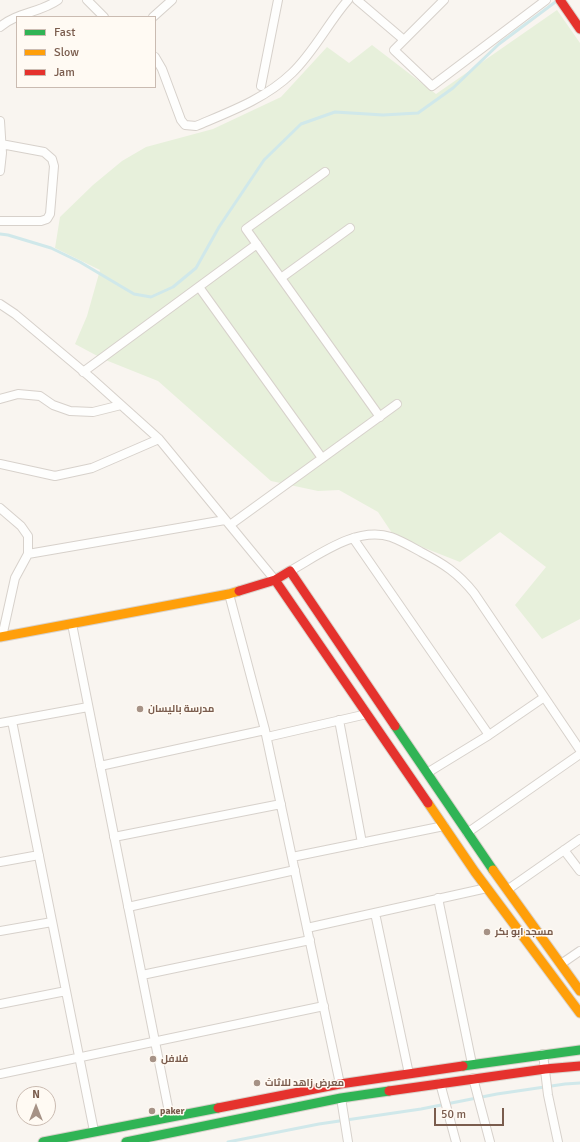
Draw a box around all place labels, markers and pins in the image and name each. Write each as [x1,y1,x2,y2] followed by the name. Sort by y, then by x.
[148,703,214,715] place label: مدرسة بالیسان
[135,704,145,714] marker: مدرسة بالیسان
[495,926,553,938] place label: مسجد ابو بكر
[482,927,492,937] marker: مسجد ابو بكر
[161,1053,188,1065] place label: فلافل
[148,1054,158,1064] marker: فلافل
[265,1077,344,1089] place label: معرض زاهد للاثاث
[252,1078,262,1088] marker: معرض زاهد للاثاث
[160,1105,185,1117] place label: paker
[147,1106,157,1116] marker: paker

